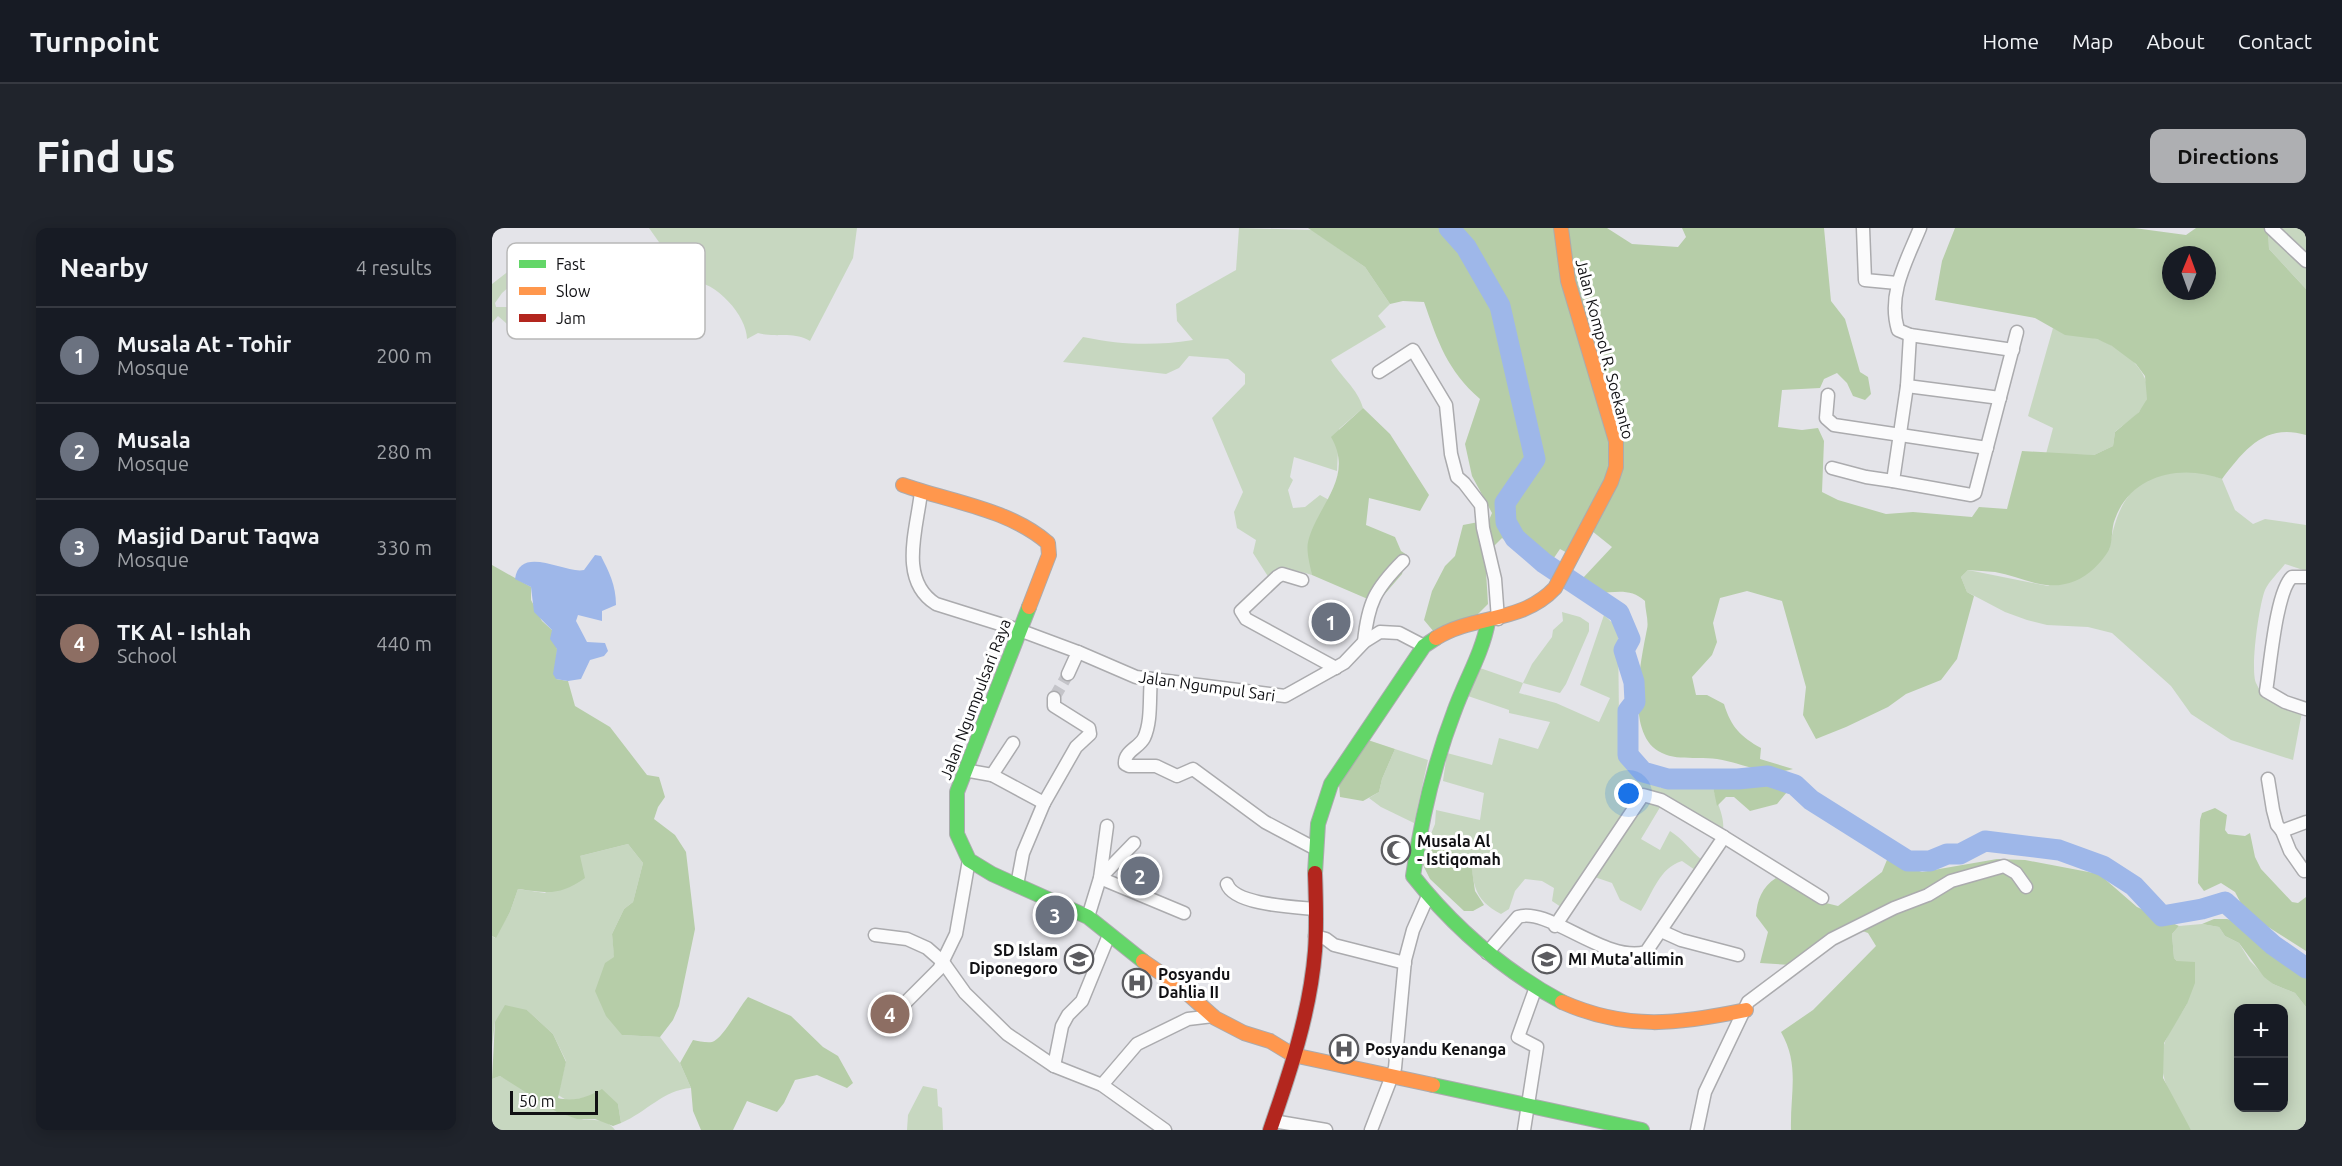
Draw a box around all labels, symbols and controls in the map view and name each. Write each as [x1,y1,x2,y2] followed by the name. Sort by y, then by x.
[30,26,159,57] text: Turnpoint
[1982,29,2039,53] text: Home
[2072,29,2113,53] text: Map
[2146,29,2205,53] text: About
[2238,29,2312,53] text: Contact
[2150,129,2306,183] button: Directions
[36,133,175,180] text: Find us
[507,243,705,339] legend
[2162,246,2216,300] north arrow
[60,253,148,282] text: Nearby
[556,255,586,273] text: Fast
[356,256,432,279] text: 4 results
[1572,257,1638,441] street label: Jalan Kompol R. Soekanto
[556,282,591,300] text: Slow
[556,309,586,327] text: Jam
[117,331,291,356] text: Musala At - Tohir
[74,344,85,367] text: 1
[376,344,432,367] text: 200 m
[117,356,189,379] text: Mosque
[117,427,191,452] text: Musala
[74,440,85,463] text: 2
[376,440,432,463] text: 280 m
[117,452,189,475] text: Mosque
[117,523,320,548] text: Masjid Darut Taqwa
[74,536,85,559] text: 3
[376,536,432,559] text: 330 m
[117,548,189,571] text: Mosque
[1312,600,1350,644] pin: 1
[936,616,1014,782] street label: Jalan Ngumpulsari Raya
[117,619,251,644] text: TK Al - Ishlah
[74,632,85,655] text: 4
[376,632,432,655] text: 440 m
[117,644,177,667] text: School
[1137,667,1277,705] street label: Jalan Ngumpul Sari
[1614,779,1643,808] your location
[1417,832,1501,868] place label: Musala Al - Istiqomah
[1380,834,1412,866] mosque icon: Musala Al - Istiqomah
[1120,854,1160,898] pin: 2
[1036,892,1074,938] pin: 3
[969,941,1058,977] place label: SD Islam Diponegoro
[1063,943,1095,975] school or university icon: SD Islam Diponegoro
[1531,943,1563,975] school or university icon: MI Muta'allimin
[1568,950,1684,968] place label: MI Muta'allimin
[1158,965,1230,1001] place label: Posyandu Dahlia II
[1121,967,1153,999] hospital icon: Posyandu Dahlia II
[870,992,910,1036] pin: 4
[2234,1004,2288,1112] map controls
[2234,1004,2288,1058] button: +
[1328,1033,1360,1065] hospital icon: Posyandu Kenanga
[1365,1040,1506,1058] place label: Posyandu Kenanga
[2234,1058,2288,1112] button: −
[510,1088,598,1116] scale bar
[519,1092,555,1110] text: 50 m

